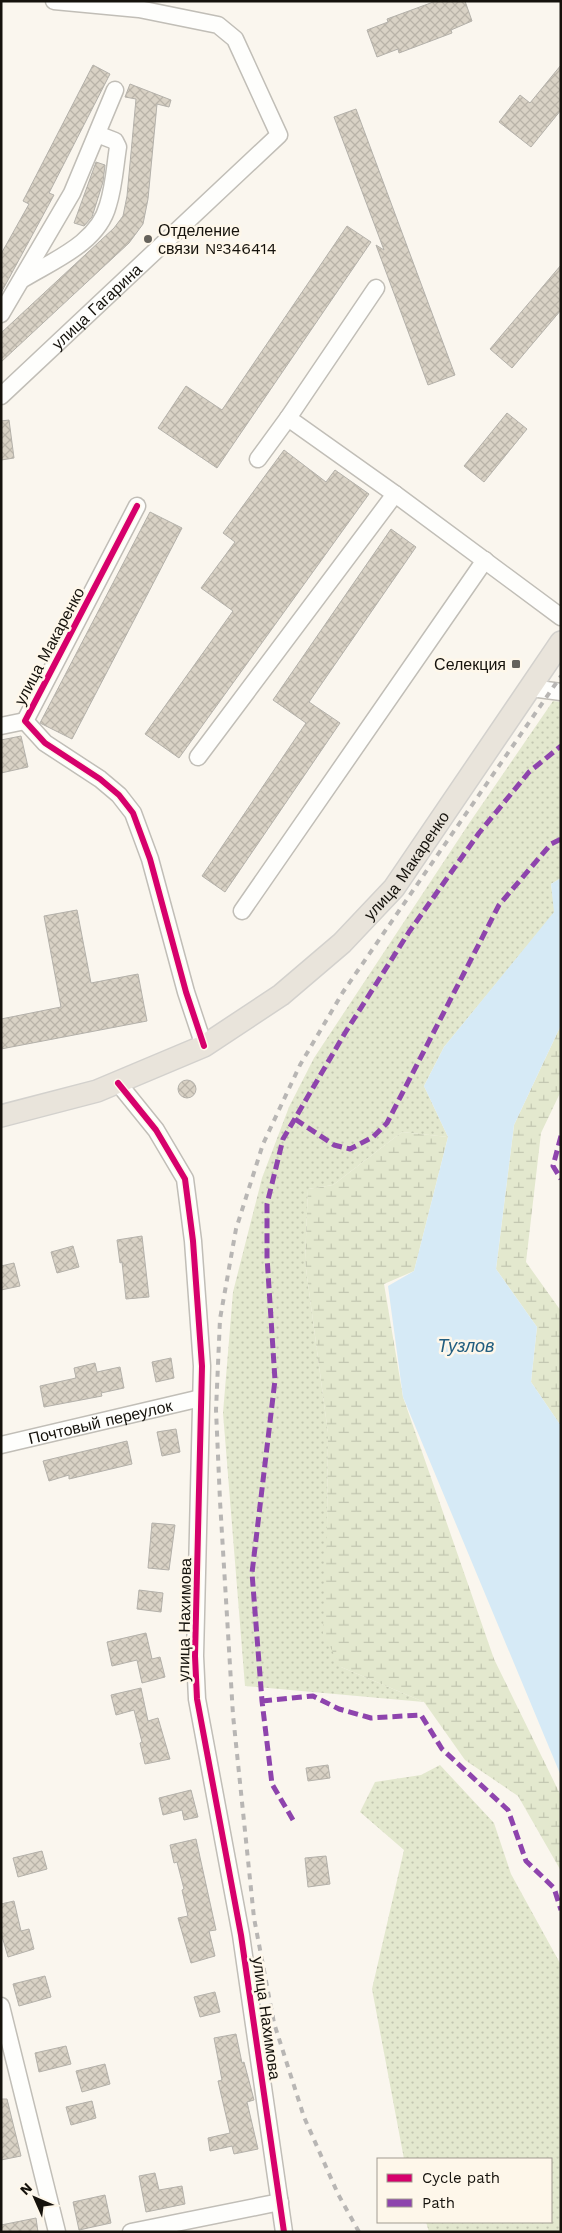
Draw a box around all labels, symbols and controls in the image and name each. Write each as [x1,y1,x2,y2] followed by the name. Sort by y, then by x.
[158,221,277,258] place label: Отделение связи №346414
[142,233,154,245] marker: Отделение связи №346414
[48,260,146,353] street label: улица Гагарина
[10,584,89,708] street label: улица Макаренко
[434,655,506,674] place label: Селекция
[510,658,522,670] marker: Селекция
[360,808,453,924] street label: улица Макаренко
[438,1335,494,1356] water label: Тузлов
[27,1396,175,1448] street label: Почтовый переулок
[174,1558,195,1682] street label: улица Нахимова
[248,1955,285,2081] street label: улица Нахимова
[377,2158,552,2223] legend
[422,2169,500,2187] text: Cycle path
[10,2173,60,2223] north arrow
[16,2179,35,2198] text: N
[422,2194,455,2212] text: Path

